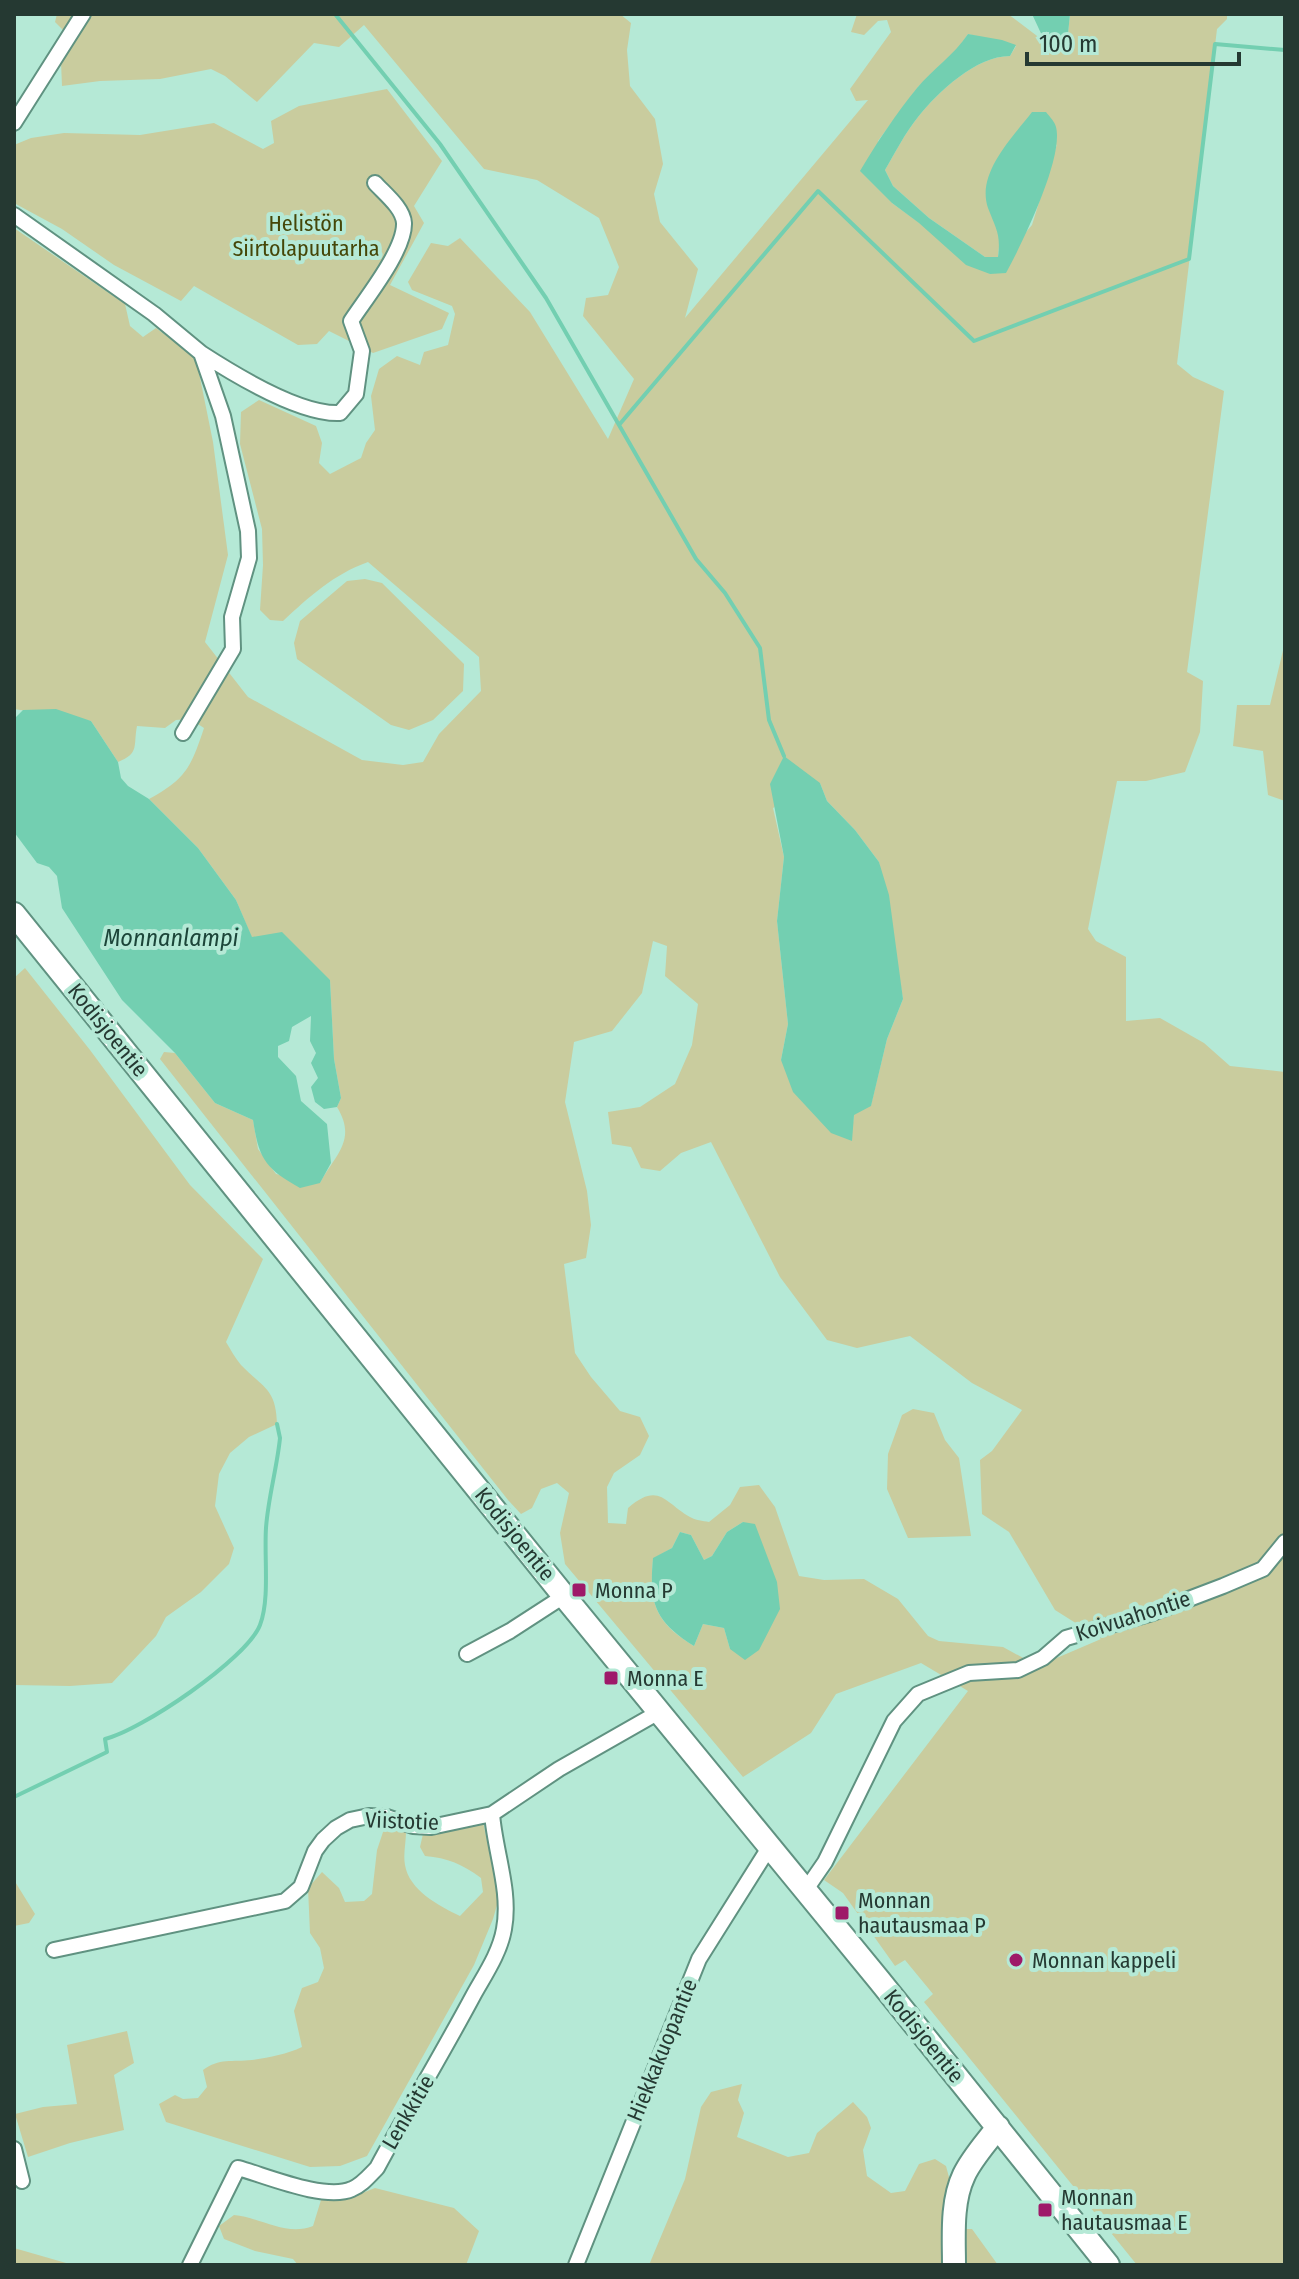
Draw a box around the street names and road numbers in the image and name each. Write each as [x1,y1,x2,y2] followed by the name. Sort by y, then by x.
[62,978,154,1082] street label: Kodisjoentie
[469,1482,561,1586] street label: Kodisjoentie
[1072,1585,1194,1647] street label: Koivuahontie
[365,1806,439,1836] street label: Viistotie
[621,1975,703,2125] street label: Hiekkakuopantie
[878,1984,970,2088] street label: Kodisjoentie
[376,2070,440,2154] street label: Lenkkitie

